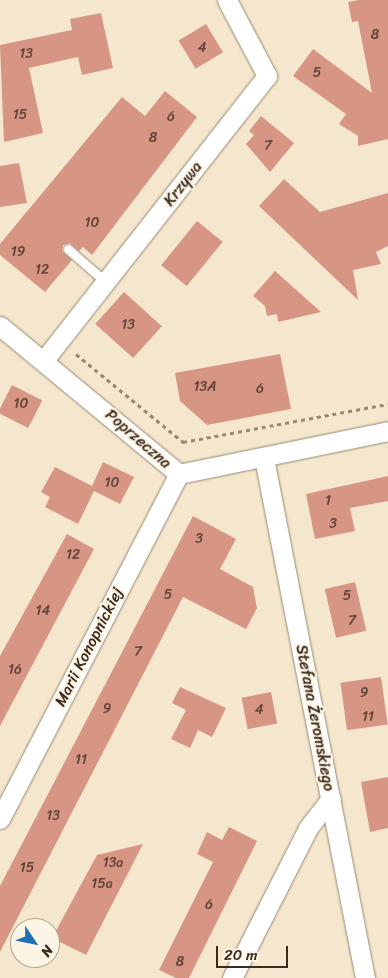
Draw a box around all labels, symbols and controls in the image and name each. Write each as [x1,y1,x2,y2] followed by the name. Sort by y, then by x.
[371,27,379,43] house number: 8
[198,40,206,56] house number: 4
[19,46,33,62] house number: 13
[313,65,321,81] house number: 5
[13,107,27,123] house number: 15
[167,109,175,125] house number: 6
[149,130,157,146] house number: 8
[264,138,272,154] house number: 7
[160,158,206,210] street label: Krzywa
[85,215,99,231] house number: 10
[11,244,25,260] house number: 19
[35,262,49,278] house number: 12
[121,317,135,333] house number: 13
[194,379,216,395] house number: 13A
[256,381,264,397] house number: 6
[14,396,28,412] house number: 10
[101,405,175,473] street label: Poprzeczna
[105,475,119,491] house number: 10
[325,493,331,509] house number: 1
[329,516,337,532] house number: 3
[195,531,203,547] house number: 3
[66,547,80,563] house number: 12
[51,584,127,710] street label: Marii Konopnickiej
[164,587,172,603] house number: 5
[343,588,351,604] house number: 5
[36,603,50,619] house number: 14
[348,613,356,629] house number: 7
[291,643,339,793] street label: Stefana Żeromskiego
[134,644,142,660] house number: 7
[8,662,22,678] house number: 16
[360,685,368,701] house number: 9
[103,701,111,717] house number: 9
[255,702,263,718] house number: 4
[362,709,374,725] house number: 11
[75,752,87,768] house number: 11
[46,808,60,824] house number: 13
[103,855,123,871] house number: 13a
[20,860,34,876] house number: 15
[91,876,113,892] house number: 15a
[205,897,213,913] house number: 6
[10,918,60,968] north arrow
[218,936,290,968] scale bar
[34,940,60,962] text: N
[224,942,258,968] text: 20 m
[176,954,184,970] house number: 8

